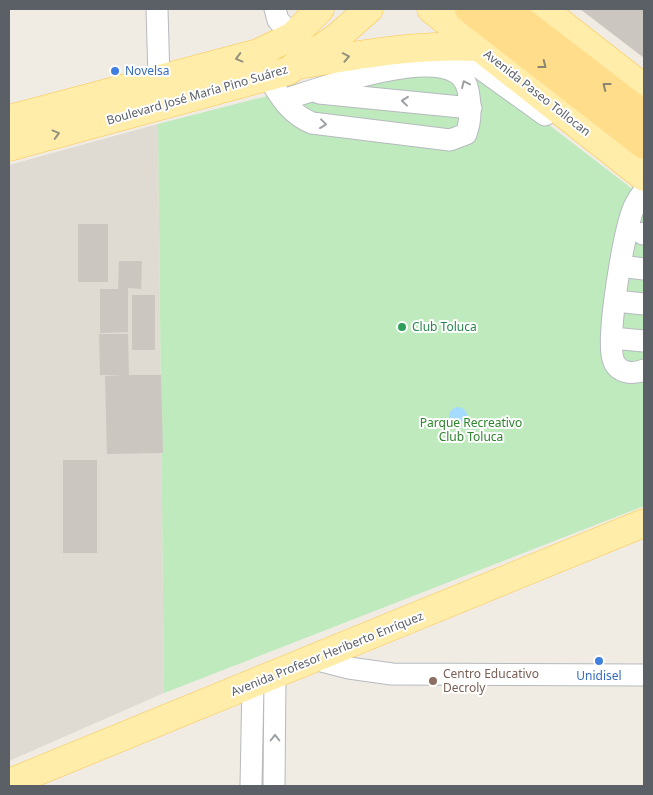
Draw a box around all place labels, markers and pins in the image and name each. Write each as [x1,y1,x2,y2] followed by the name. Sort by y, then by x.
[125,62,170,79] place label: Novelsa
[109,65,121,77] marker: Novelsa
[412,318,477,335] place label: Club Toluca
[396,321,408,333] marker: Club Toluca
[593,655,605,667] marker: Unidisel
[443,665,539,696] place label: Centro Educativo Decroly
[576,667,622,684] place label: Unidisel
[427,675,439,687] marker: Centro Educativo Decroly

